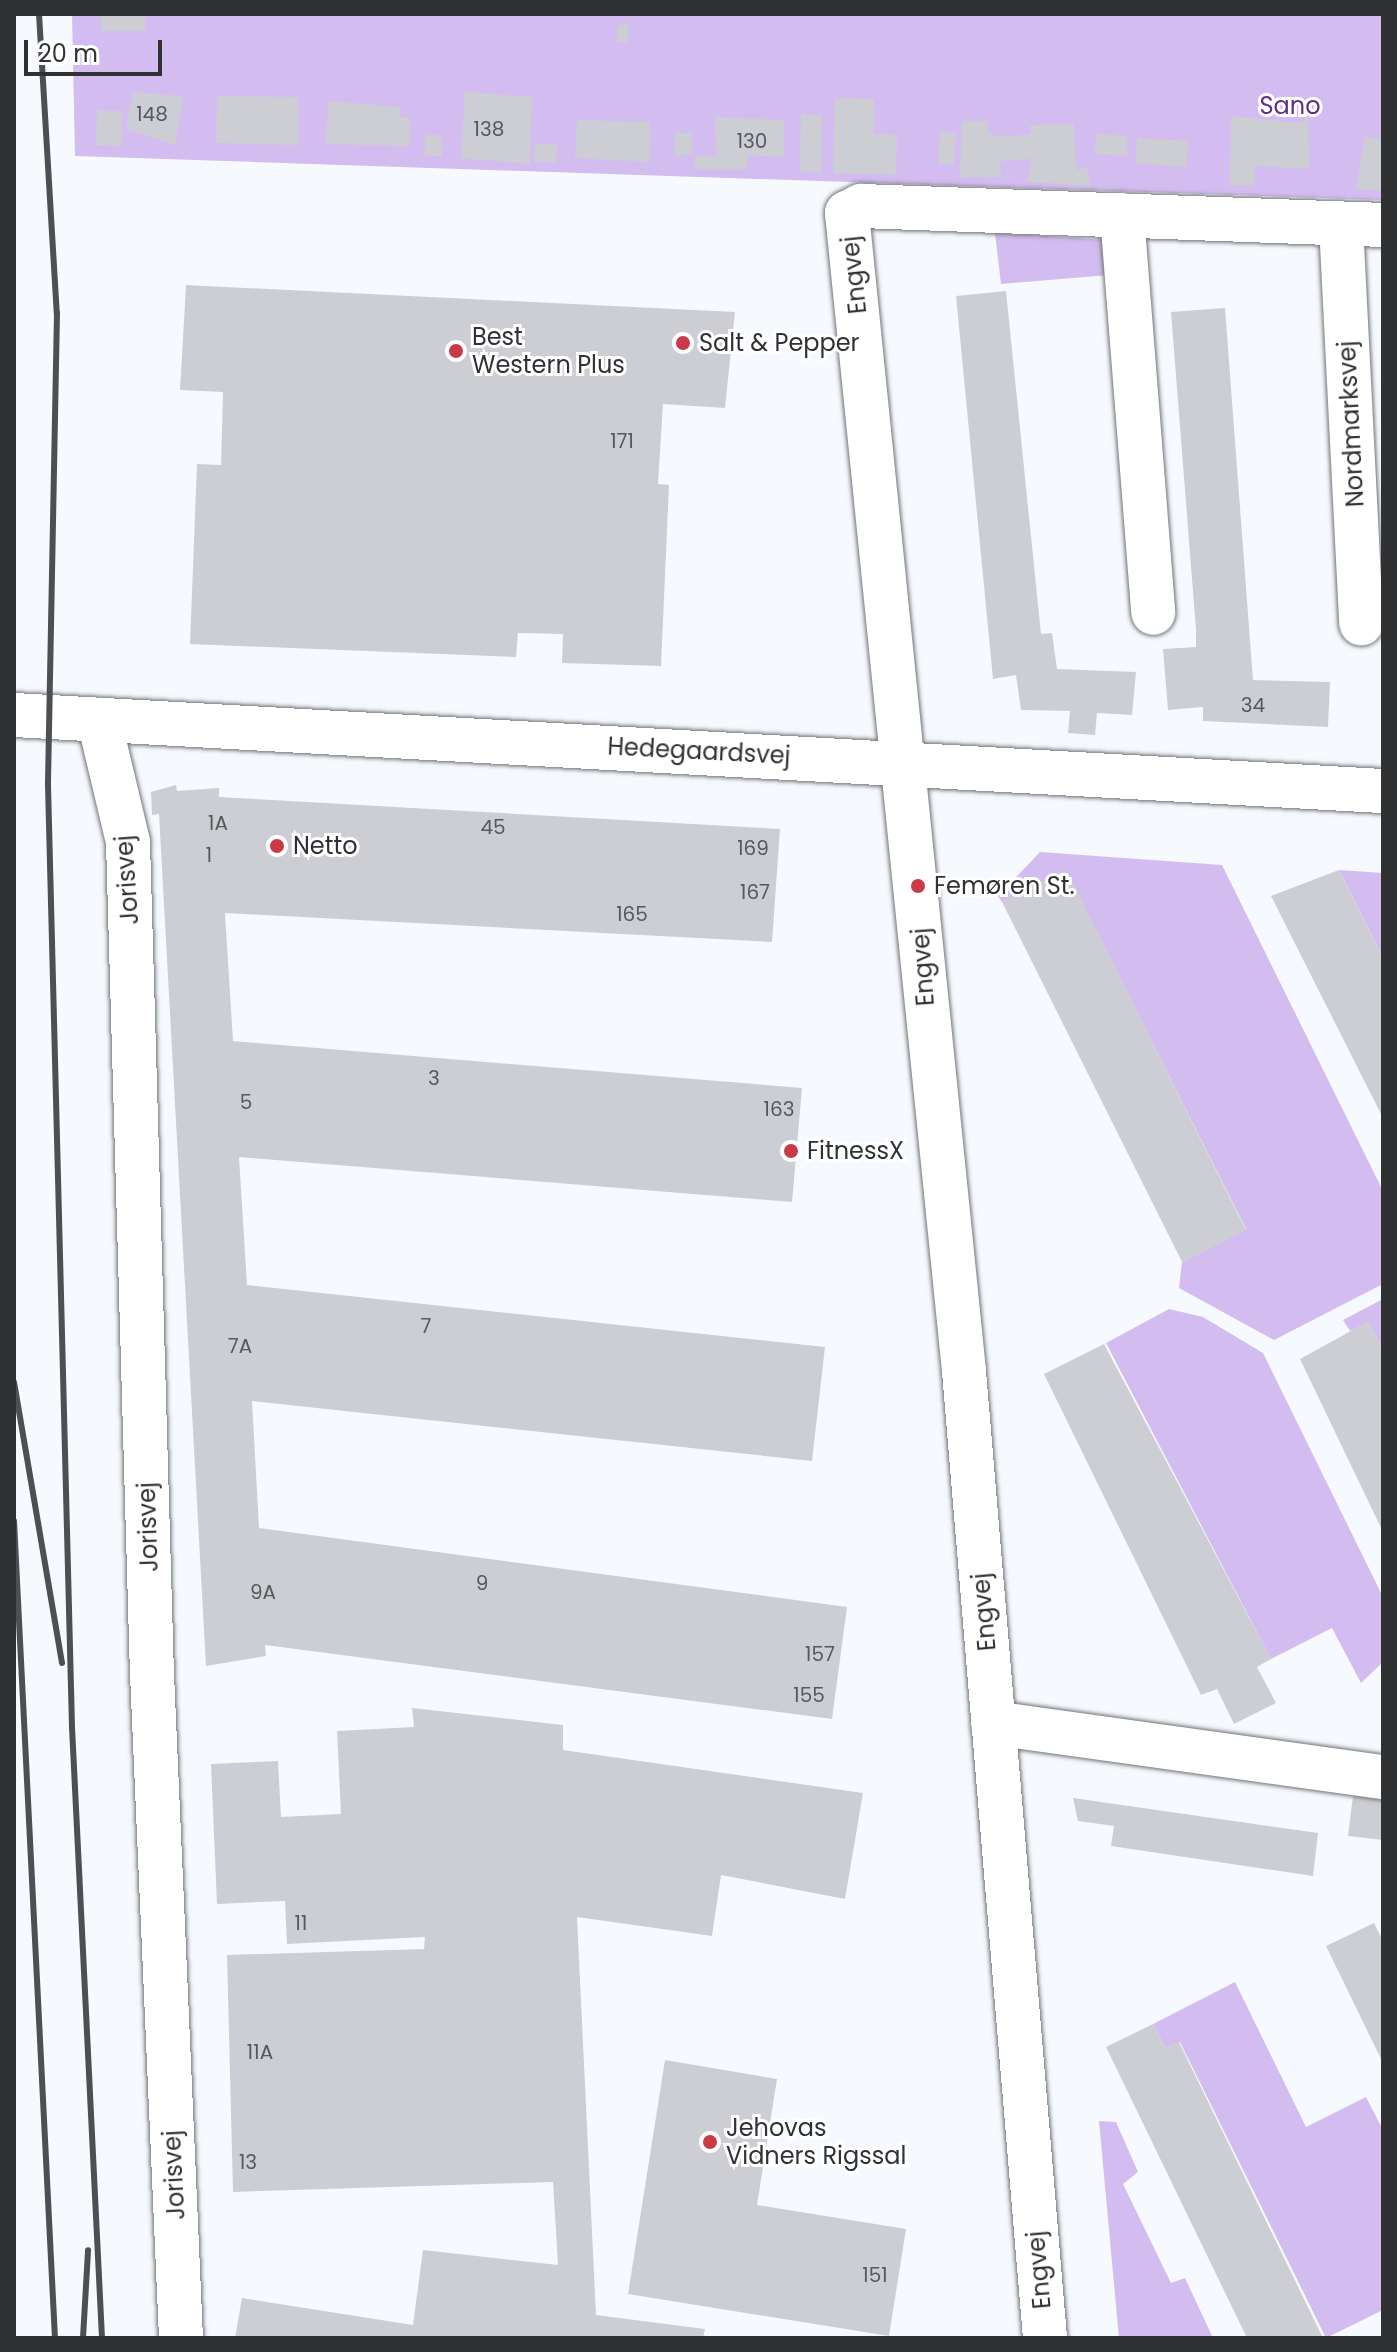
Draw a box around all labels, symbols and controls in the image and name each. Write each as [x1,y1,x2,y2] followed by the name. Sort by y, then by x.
[28,24,166,74] scale bar
[38,37,98,70] text: 20 m
[1259,92,1321,120] park label: Sano
[136,102,168,126] house number: 148
[474,117,504,141] house number: 138
[737,129,767,153] house number: 130
[836,235,872,315] street label: Engvej
[472,323,625,379] place label: Best Western Plus
[699,329,860,357] place label: Salt & Pepper
[674,334,692,352] marker: Salt & Pepper
[1332,340,1370,508] street label: Nordmarksvej
[447,342,465,360] marker: Best Western Plus
[610,429,634,453] house number: 171
[1241,693,1265,717] house number: 34
[607,732,791,770] street label: Hedegaardsvej
[208,811,228,835] house number: 1A
[480,815,506,839] house number: 45
[293,832,358,860] place label: Netto
[110,834,144,926] street label: Jorisvej
[737,836,769,860] house number: 169
[268,837,286,855] marker: Netto
[206,843,212,867] house number: 1
[934,872,1075,900] place label: Femøren St.
[909,877,927,895] marker: Femøren St.
[740,880,770,904] house number: 167
[616,902,648,926] house number: 165
[906,927,940,1007] street label: Engvej
[428,1066,440,1090] house number: 3
[240,1090,252,1114] house number: 5
[764,1097,794,1121] house number: 163
[807,1137,904,1165] place label: FitnessX
[782,1142,800,1160] marker: FitnessX
[421,1314,431,1338] house number: 7
[228,1334,252,1358] house number: 7A
[132,1482,164,1572] street label: Jorisvej
[476,1571,488,1595] house number: 9
[966,1572,1002,1652] street label: Engvej
[250,1580,276,1604] house number: 9A
[805,1642,835,1666] house number: 157
[793,1683,825,1707] house number: 155
[295,1911,307,1935] house number: 11
[247,2040,273,2064] house number: 11A
[726,2114,906,2170] place label: Jehovas Vidners Rigssal
[157,2129,191,2221] street label: Jorisvej
[701,2133,719,2151] marker: Jehovas Vidners Rigssal
[239,2150,257,2174] house number: 13
[1021,2230,1057,2310] street label: Engvej
[862,2263,888,2287] house number: 151

